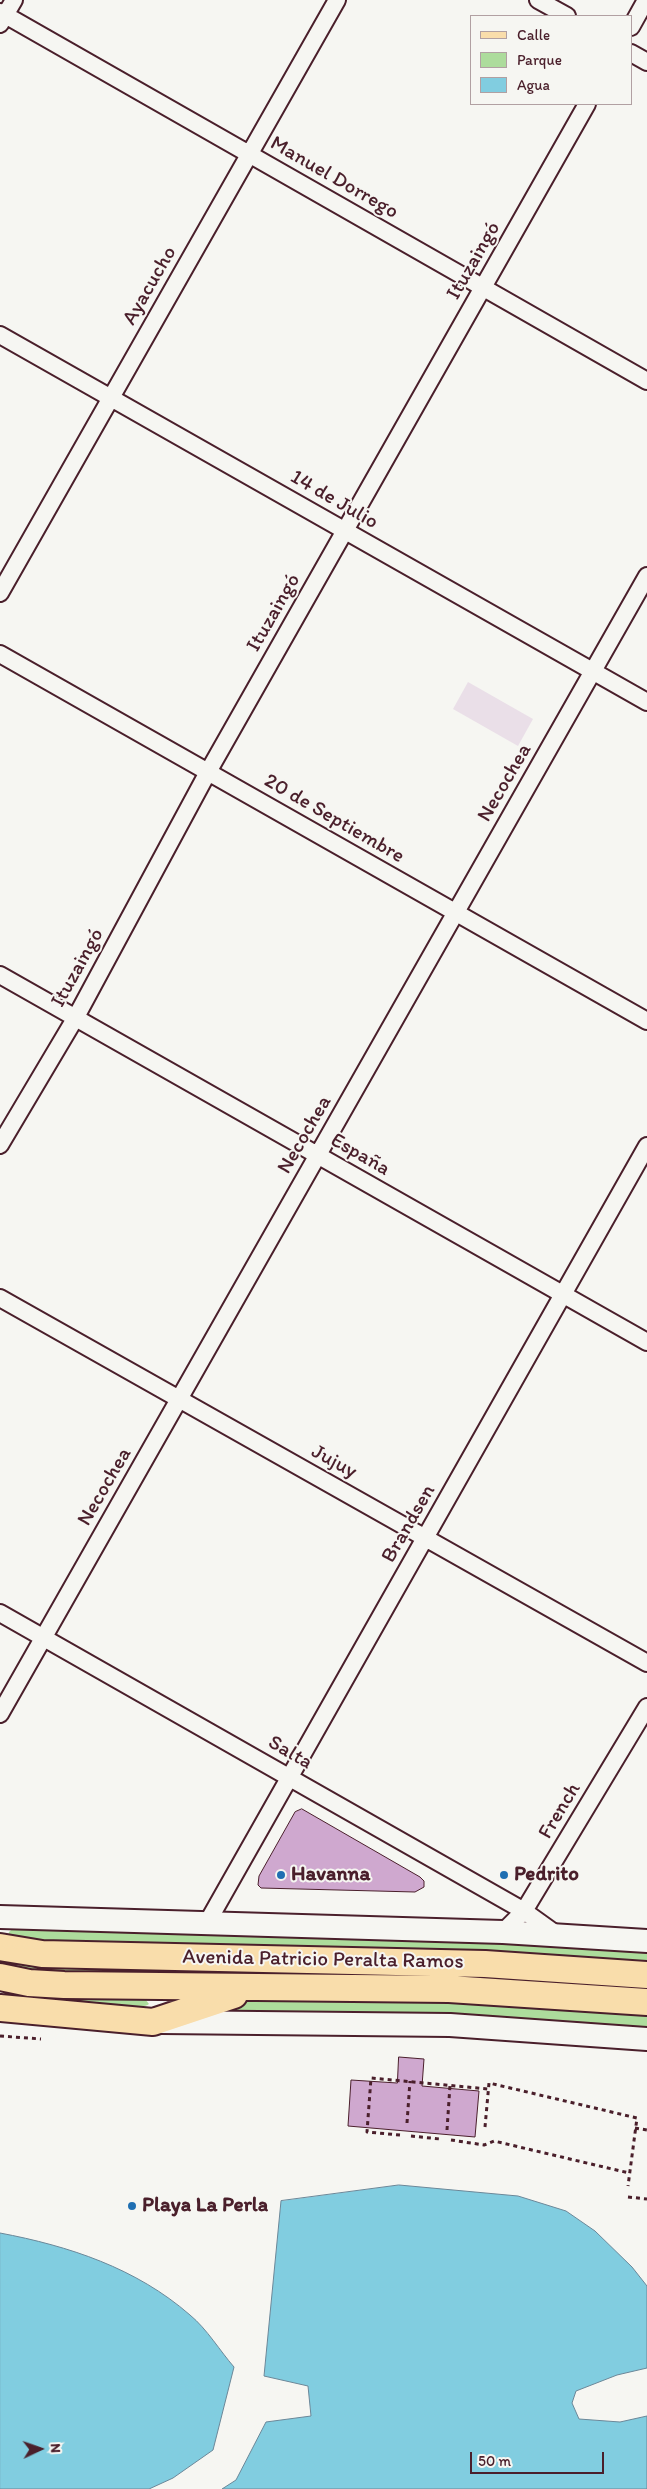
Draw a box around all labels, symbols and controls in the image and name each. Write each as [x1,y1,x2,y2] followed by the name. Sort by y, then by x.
[470,15,632,105] legend
[517,26,550,44] text: Calle
[517,51,562,69] text: Parque
[517,76,550,94] text: Agua
[265,131,403,225] street label: Manuel Dorrego
[442,217,506,305] street label: Ituzaingó
[117,242,183,330] street label: Ayacucho
[286,465,382,535] street label: 14 de Julio
[242,569,306,657] street label: Ituzaingó
[472,739,538,827] street label: Necochea
[259,769,409,869] street label: 20 de Septiembre
[46,924,110,1012] street label: Ituzaingó
[272,1091,338,1179] street label: Necochea
[326,1128,394,1182] street label: España
[307,1439,361,1485] street label: Jujuy
[72,1443,138,1531] street label: Necochea
[377,1480,441,1568] street label: Brandsen
[263,1730,317,1776] street label: Salta
[533,1778,587,1844] street label: French
[291,1862,370,1888] place label: Havanna
[514,1862,579,1888] place label: Pedrito
[275,1869,287,1881] marker: Havanna
[498,1869,510,1881] marker: Pedrito
[182,1945,464,1975] street label: Avenida Patricio Peralta Ramos
[142,2193,268,2219] place label: Playa La Perla
[126,2200,138,2212] marker: Playa La Perla
[15,2424,65,2474] north arrow
[472,2442,606,2474] scale bar
[47,2443,64,2453] text: N
[478,2452,511,2470] text: 50 m

